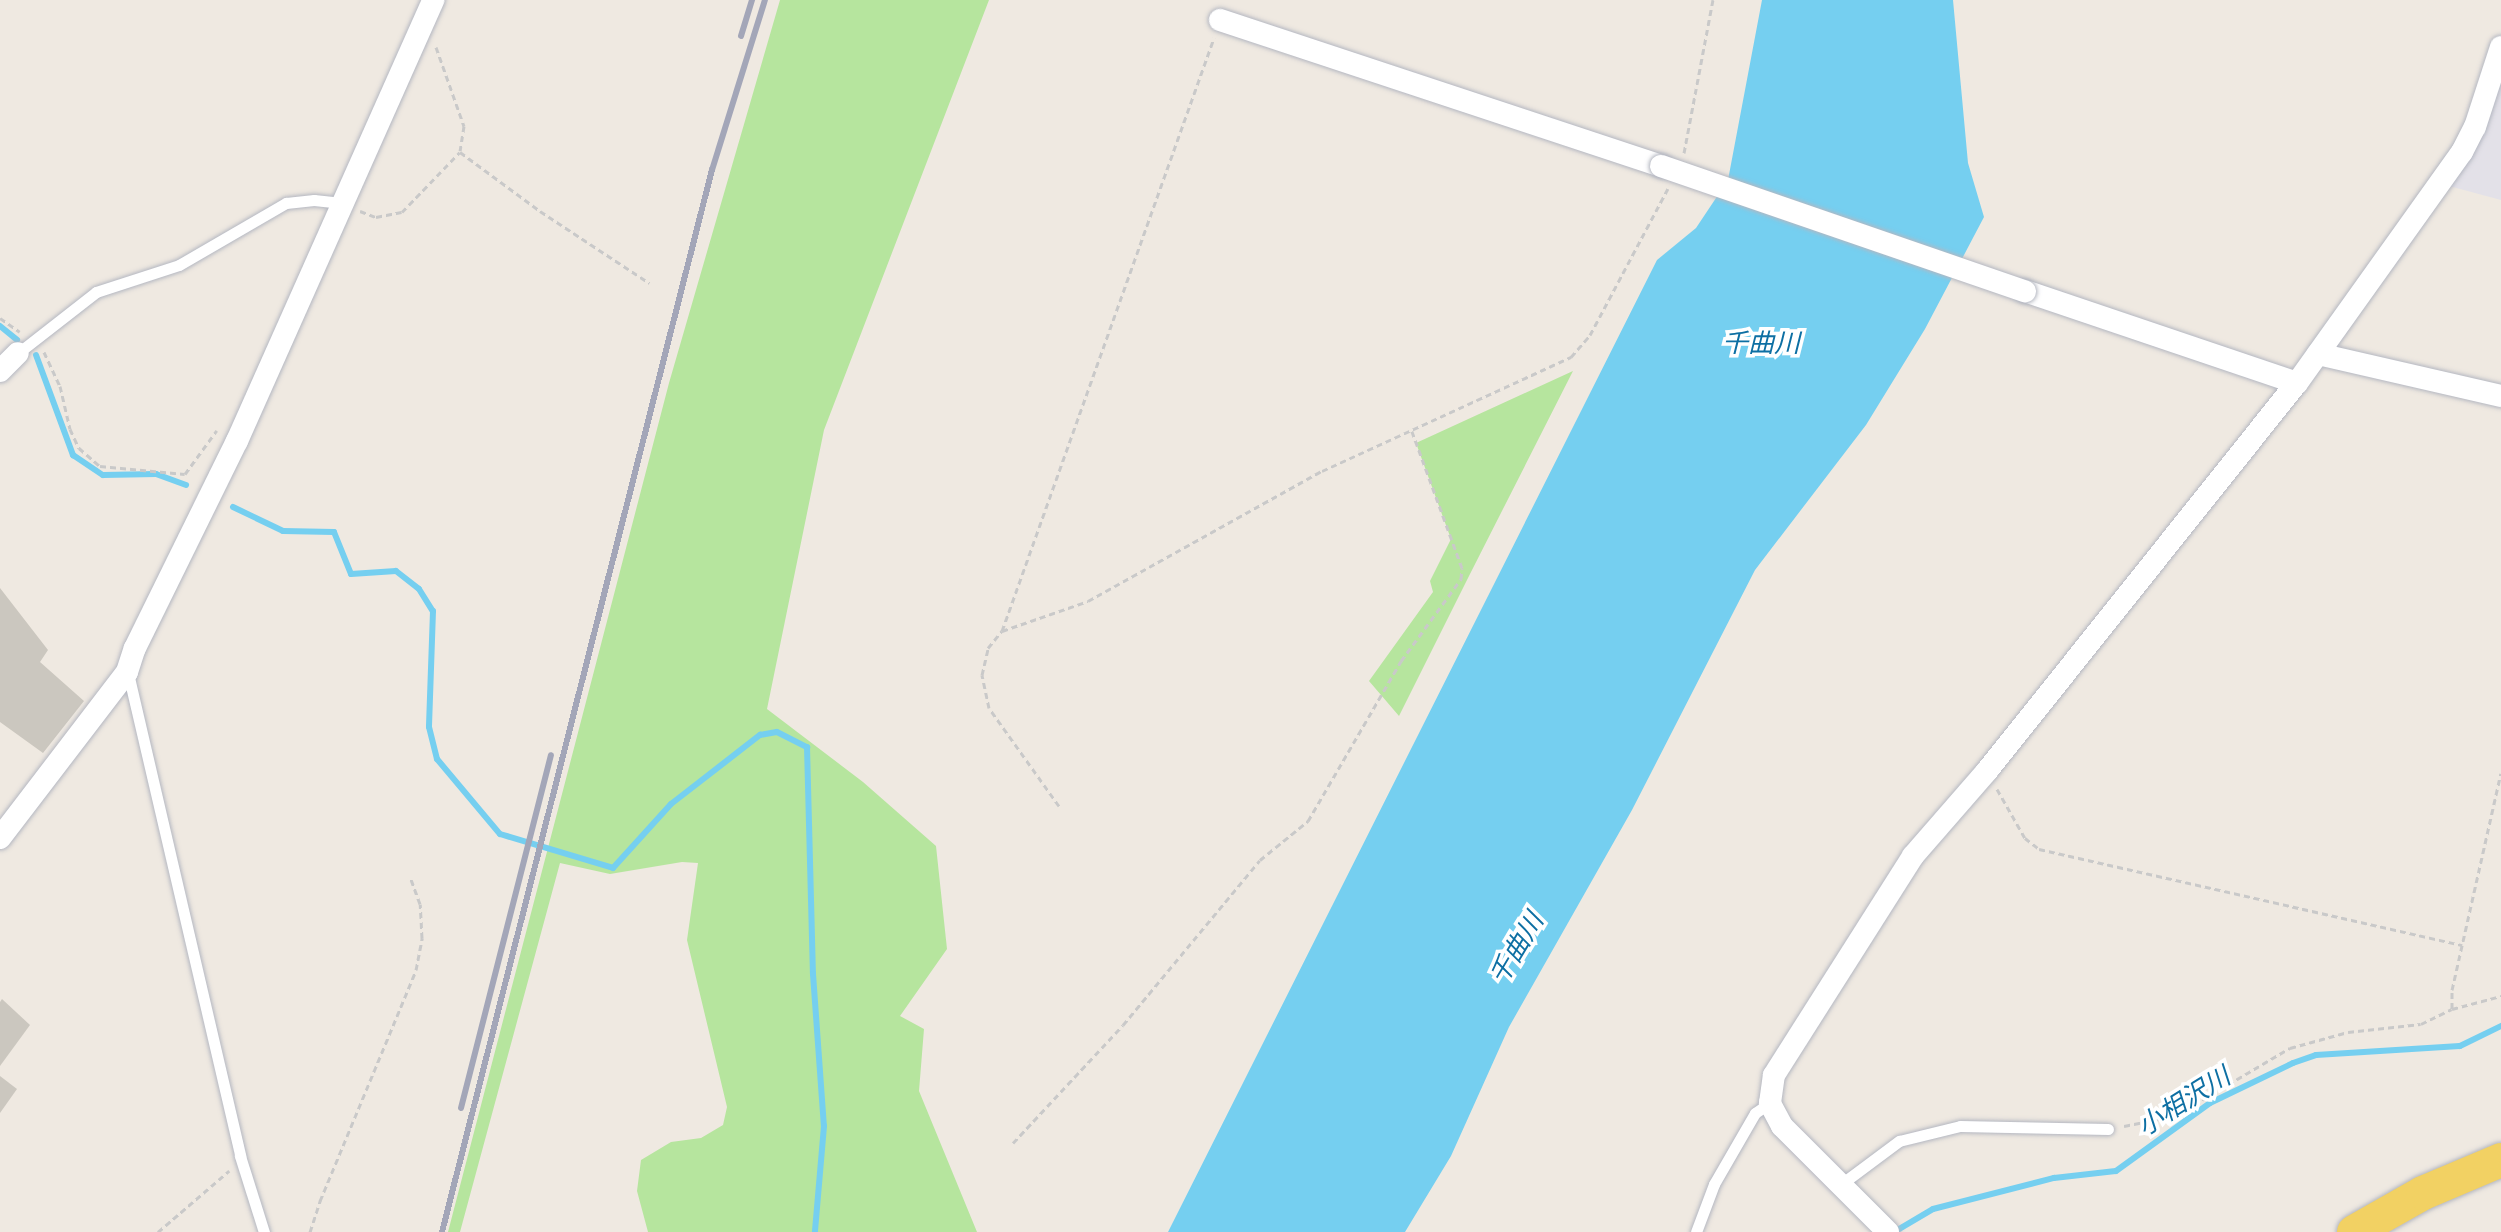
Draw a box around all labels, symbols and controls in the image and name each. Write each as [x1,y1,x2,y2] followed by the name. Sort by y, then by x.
[1722,328,1800,360] water label: 千曲川
[1484,908,1550,990] water label: 千曲川
[2132,1061,2236,1143] water label: 小相沢川

